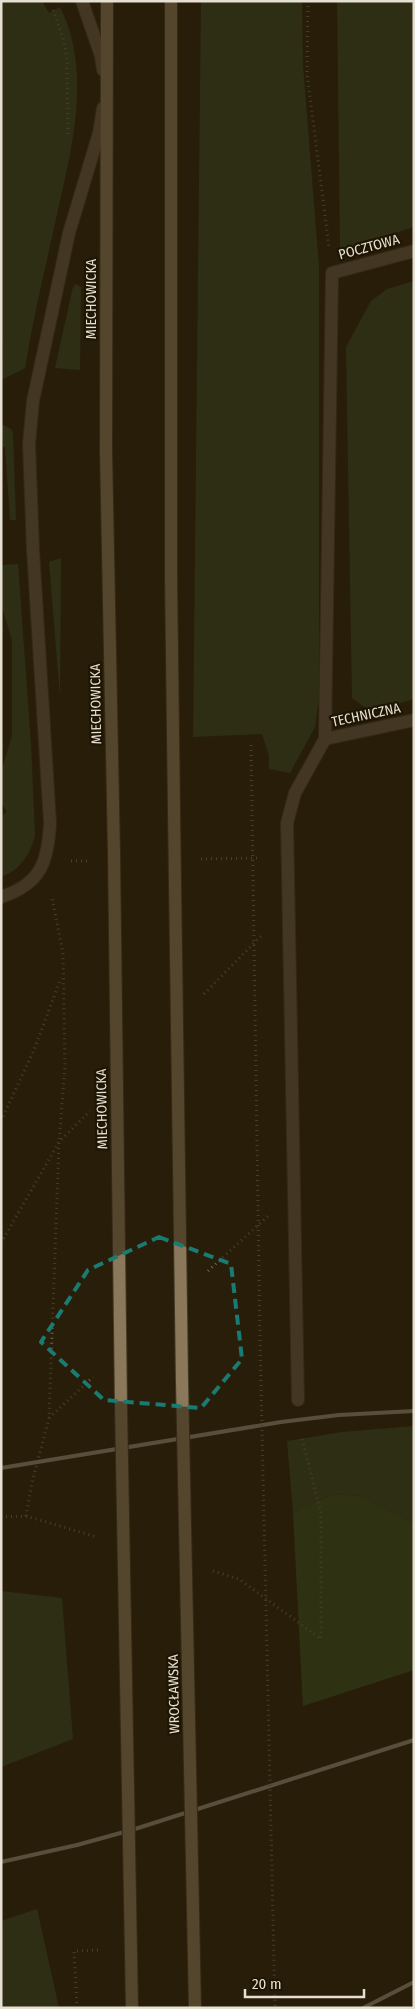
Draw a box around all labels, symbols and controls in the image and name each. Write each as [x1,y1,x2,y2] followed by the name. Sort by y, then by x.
[337,231,402,263] street label: POCZTOWA
[83,258,100,339] street label: MIECHOWICKA
[87,663,105,744] street label: MIECHOWICKA
[330,699,403,731] street label: TECHNICZNA
[93,1068,111,1149] street label: MIECHOWICKA
[165,1653,183,1734] street label: WROCŁAWSKA
[245,1966,364,1998] scale bar
[252,1975,282,1993] text: 20 m

